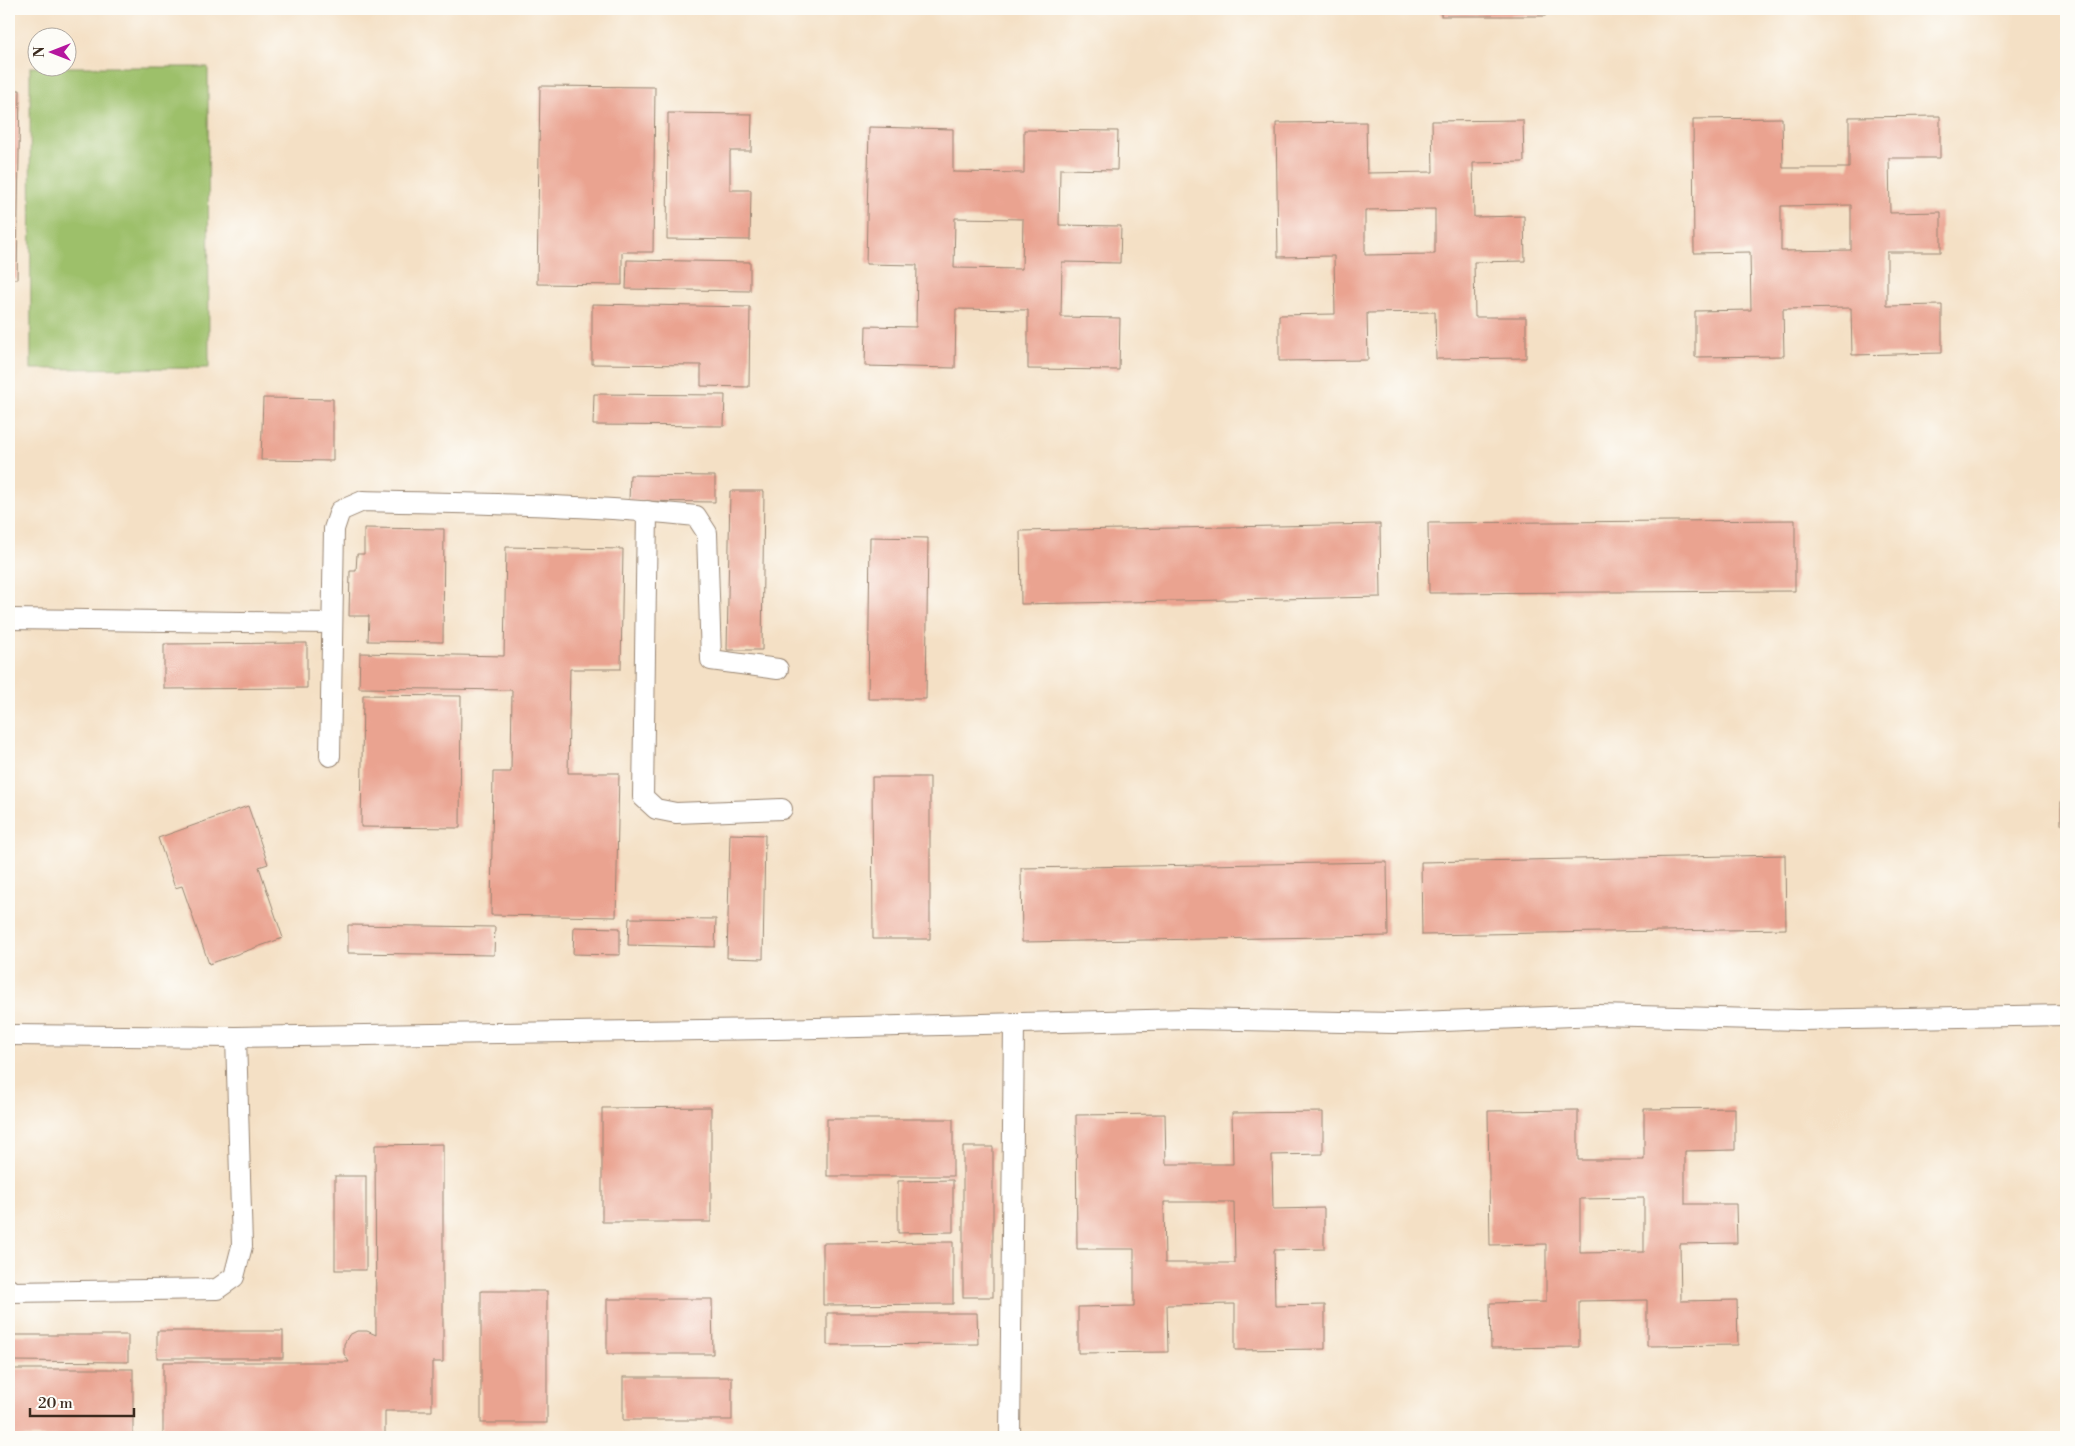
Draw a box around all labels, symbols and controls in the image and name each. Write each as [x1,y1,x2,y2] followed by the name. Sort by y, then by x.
[28,28,78,78] north arrow
[31,46,49,58] text: N
[30,1386,134,1418] scale bar
[38,1394,73,1413] text: 20 m

